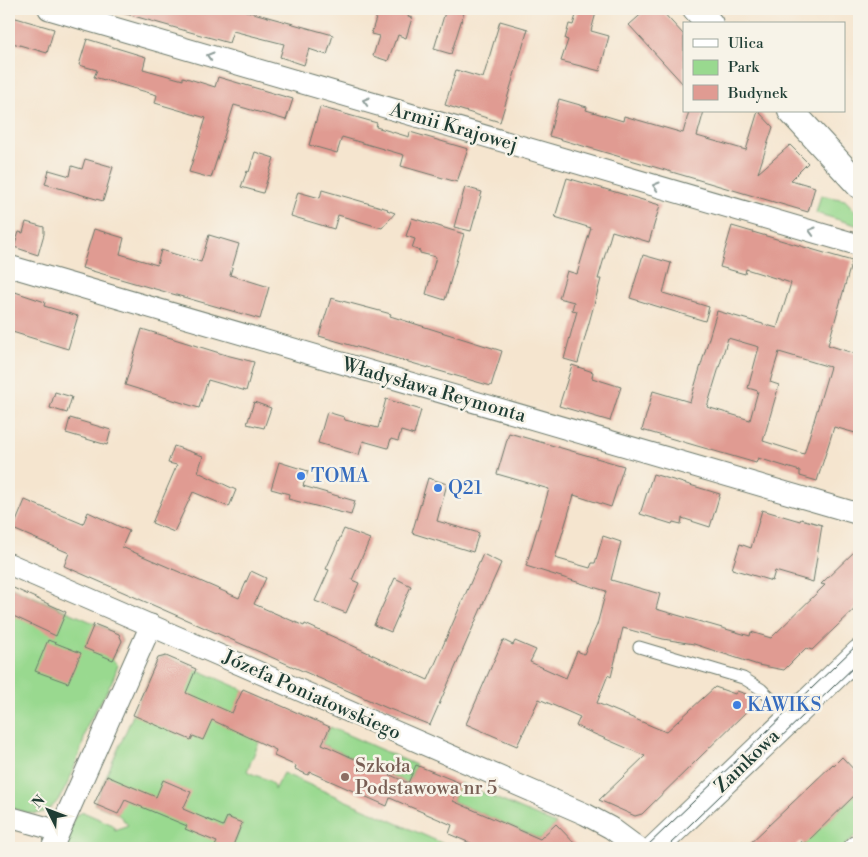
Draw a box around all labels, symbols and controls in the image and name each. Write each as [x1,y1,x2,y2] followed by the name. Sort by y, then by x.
[683,22,846,112] legend
[728,34,764,53] text: Ulica
[206,51,215,61] one-way arrow
[728,58,760,77] text: Park
[727,84,789,103] text: Budynek
[362,96,370,107] one-way arrow
[386,97,521,157] street label: Armii Krajowej
[653,181,661,191] one-way arrow
[809,226,817,236] one-way arrow
[338,352,529,428] street label: Władysława Reymonta
[311,464,370,488] place label: TOMA
[295,470,307,482] marker: TOMA
[448,476,482,500] place label: Q21
[432,482,444,494] marker: Q21
[218,645,405,745] street label: Józefa Poniatowskiego
[747,693,821,717] place label: KAWIKS
[731,699,743,711] marker: KAWIKS
[709,724,785,798] street label: Zamkowa
[355,754,497,800] place label: Szkoła Podstawowa nr 5
[339,771,351,783] marker: Szkoła Podstawowa nr 5
[22,784,72,834] north arrow
[29,792,49,812] text: N

